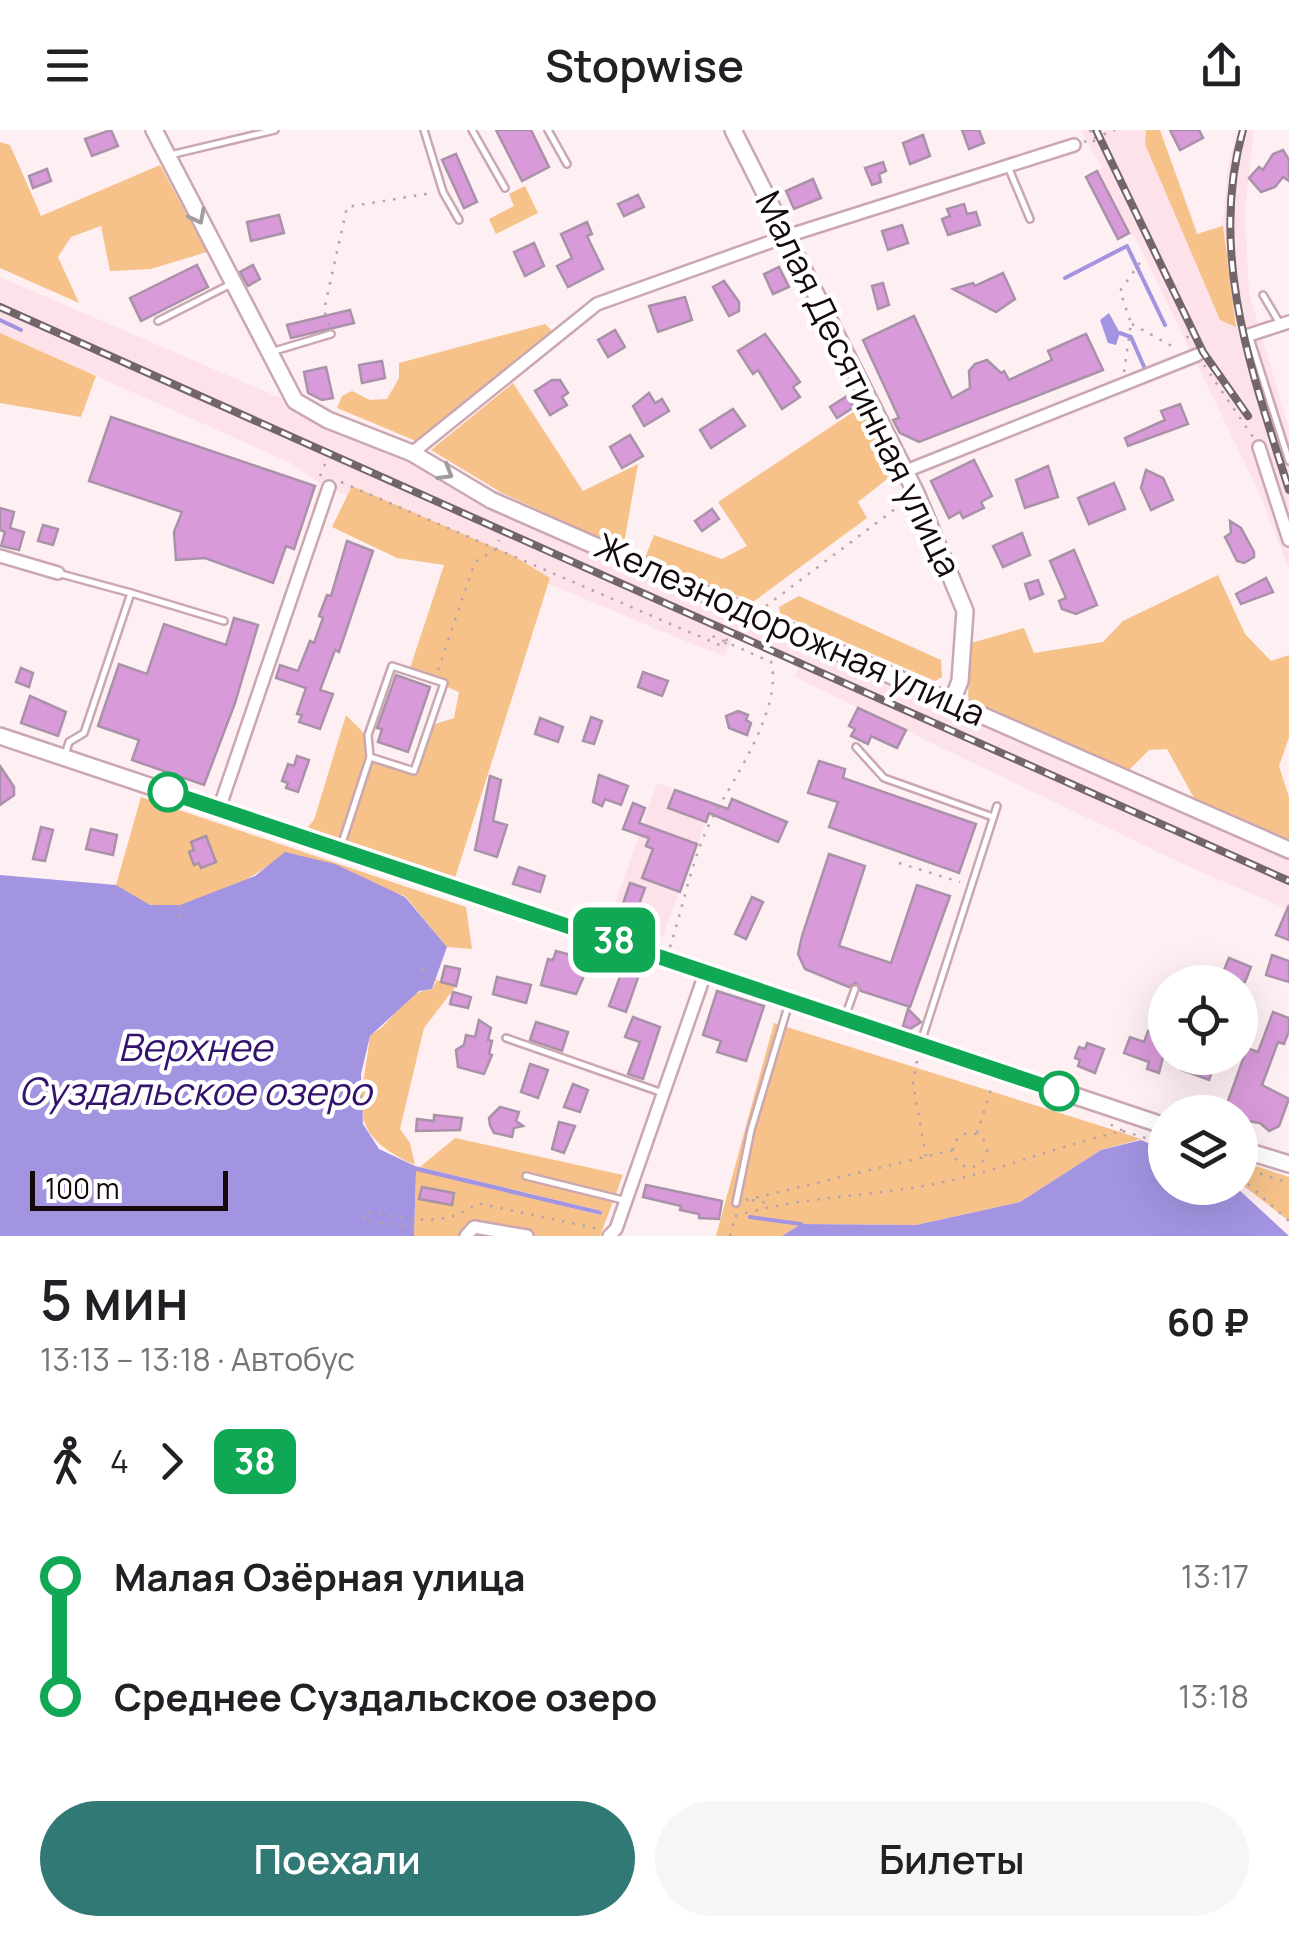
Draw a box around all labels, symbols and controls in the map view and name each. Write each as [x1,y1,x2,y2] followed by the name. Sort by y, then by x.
[545,34,744,96] text: Stopwise
[40,38,95,93] icon: menu
[1194,38,1249,93] icon: share
[745,183,973,584] street label: Малая Десятинная улица
[186,207,206,225] one-way arrow
[435,461,453,480] one-way arrow
[588,521,993,737] street label: Железнодорожная улица
[149,773,187,811] unlabelled marker
[569,908,659,972] line badge: 38
[593,916,635,964] text: 38
[1148,965,1258,1205] map controls
[1148,965,1258,1075] button: locate
[19,1020,374,1116] water label: Верхнее Суздальское озеро
[1040,1072,1078,1110] unlabelled marker
[1148,1095,1258,1205] button: layers
[30,1166,228,1210] scale bar
[45,1169,119,1207] text: 100 m
[40,1261,189,1337] text: 5 мин
[1167,1295,1249,1347] text: 60 ₽
[40,1337,355,1381] text: 13:13 – 13:18 · Автобус
[40,1434,95,1489] icon: walk
[144,1434,199,1489] icon: forward
[234,1437,276,1485] text: 38
[110,1439,129,1483] text: 4
[114,1550,525,1602] text: Малая Озёрная улица
[1181,1554,1249,1598] text: 13:17
[114,1670,657,1722] text: Среднее Суздальское озеро
[1178,1674,1249,1718] text: 13:18
[40,1801,635,1916] button: Поехали
[655,1801,1249,1916] button: Билеты

